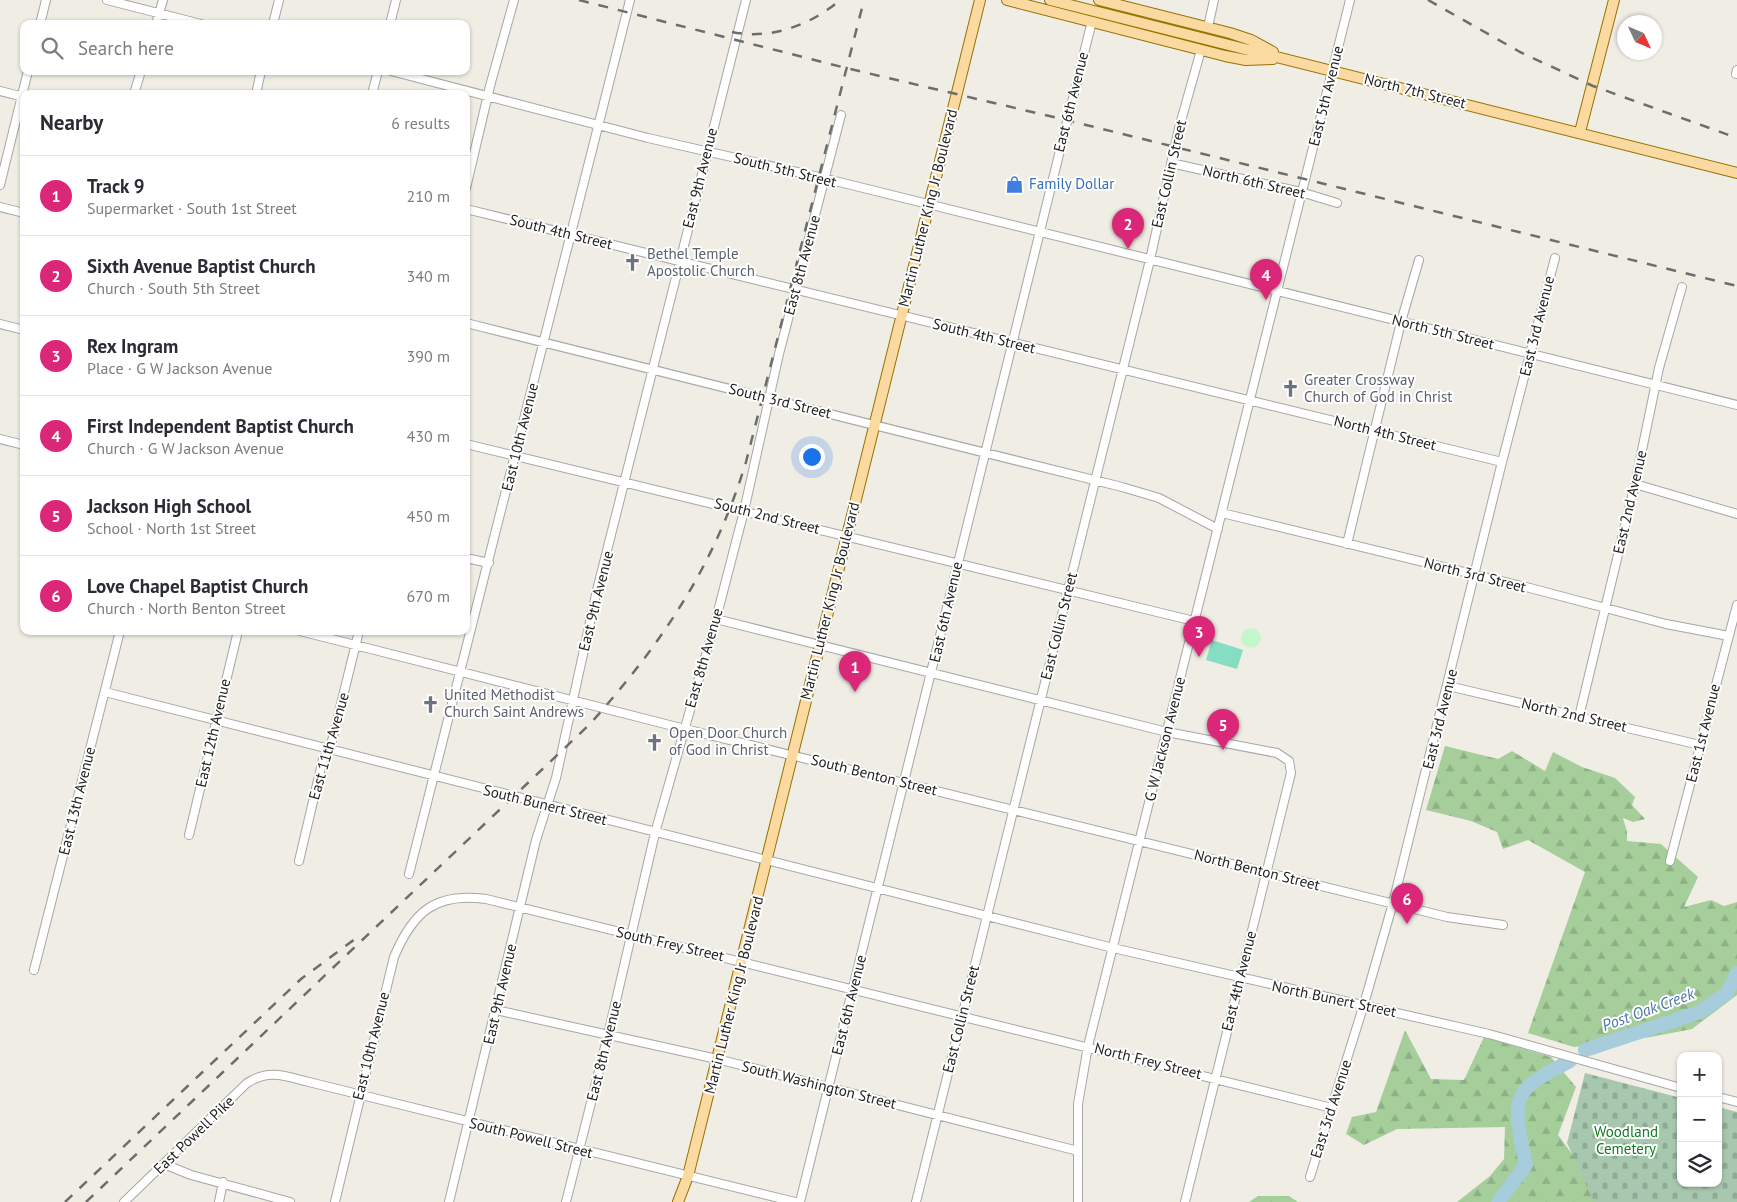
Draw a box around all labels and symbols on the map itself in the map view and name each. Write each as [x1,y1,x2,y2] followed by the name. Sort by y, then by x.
[1617,15,1662,60] north arrow
[1304,44,1347,148] street label: East 5th Avenue
[1049,50,1092,154] street label: East 6th Avenue
[1362,69,1468,112] street label: North 7th Street
[894,107,961,309] street label: Martin Luther King Jr Boulevard
[1147,118,1190,230] street label: East Collin Street
[678,126,721,230] street label: East 9th Avenue
[732,148,838,191] street label: South 5th Street
[1201,160,1307,203] street label: North 6th Street
[1005,174,1025,194] shop icon: Family Dollar
[1029,174,1114,193] place label: Family Dollar
[1112,208,1144,249] pin: 2
[508,210,614,253] street label: South 4th Street
[779,213,824,317] street label: East 8th Avenue
[647,244,755,280] place label: Bethel Temple Apostolic Church
[623,253,643,273] church icon: Bethel Temple Apostolic Church
[1250,259,1282,300] pin: 4
[1515,274,1558,378] street label: East 3rd Avenue
[1390,310,1496,353] street label: North 5th Street
[931,314,1037,357] street label: South 4th Street
[1304,370,1452,406] place label: Greater Crossway Church of God in Christ
[727,379,833,422] street label: South 3rd Street
[1280,379,1300,399] church icon: Greater Crossway Church of God in Christ
[497,381,542,493] street label: East 10th Avenue
[1332,411,1438,454] street label: North 4th Street
[799,444,825,470] your location
[1608,448,1651,556] street label: East 2nd Avenue
[712,493,822,538] street label: South 2nd Street
[796,500,863,702] street label: Martin Luther King Jr Boulevard
[574,549,617,653] street label: East 9th Avenue
[1422,553,1528,596] street label: North 3rd Street
[925,560,966,664] street label: East 6th Avenue
[1036,570,1081,682] street label: East Collin Street
[680,606,727,710] street label: East 8th Avenue
[1183,616,1215,657] pin: 3
[839,651,871,692] pin: 1
[1418,667,1461,771] street label: East 3rd Avenue
[1140,675,1189,803] street label: G W Jackson Avenue
[191,677,234,789] street label: East 12th Avenue
[1681,682,1724,784] street label: East 1st Avenue
[444,685,584,721] place label: United Methodist Church Saint Andrews
[304,690,353,802] street label: East 11th Avenue
[1519,693,1629,736] street label: North 2nd Street
[420,694,440,714] church icon: United Methodist Church Saint Andrews
[1207,709,1239,750] pin: 5
[669,723,787,759] place label: Open Door Church of God in Christ
[645,732,665,752] church icon: Open Door Church of God in Christ
[54,745,99,857] street label: East 13th Avenue
[809,750,939,799] street label: South Benton Street
[481,780,609,829] street label: South Bunert Street
[1192,845,1322,894] street label: North Benton Street
[1391,883,1423,924] pin: 6
[700,894,767,1096] street label: Martin Luther King Jr Boulevard
[614,922,726,965] street label: South Frey Street
[1217,929,1260,1033] street label: East 4th Avenue
[479,942,520,1046] street label: East 9th Avenue
[827,953,870,1057] street label: East 6th Avenue
[938,963,983,1075] street label: East Collin Street
[1270,976,1398,1021] street label: North Bunert Street
[1599,983,1698,1035] water label: Post Oak Creek
[348,990,393,1102] street label: East 10th Avenue
[582,999,625,1103] street label: East 8th Avenue
[1093,1038,1204,1083] street label: North Frey Street
[740,1056,898,1113] street label: South Washington Street
[1306,1057,1355,1161] street label: East 3rd Avenue
[149,1091,238,1178] street label: East Powell Pike
[467,1113,595,1162] street label: South Powell Street
[1594,1122,1658,1158] park label: Woodland Cemetery

